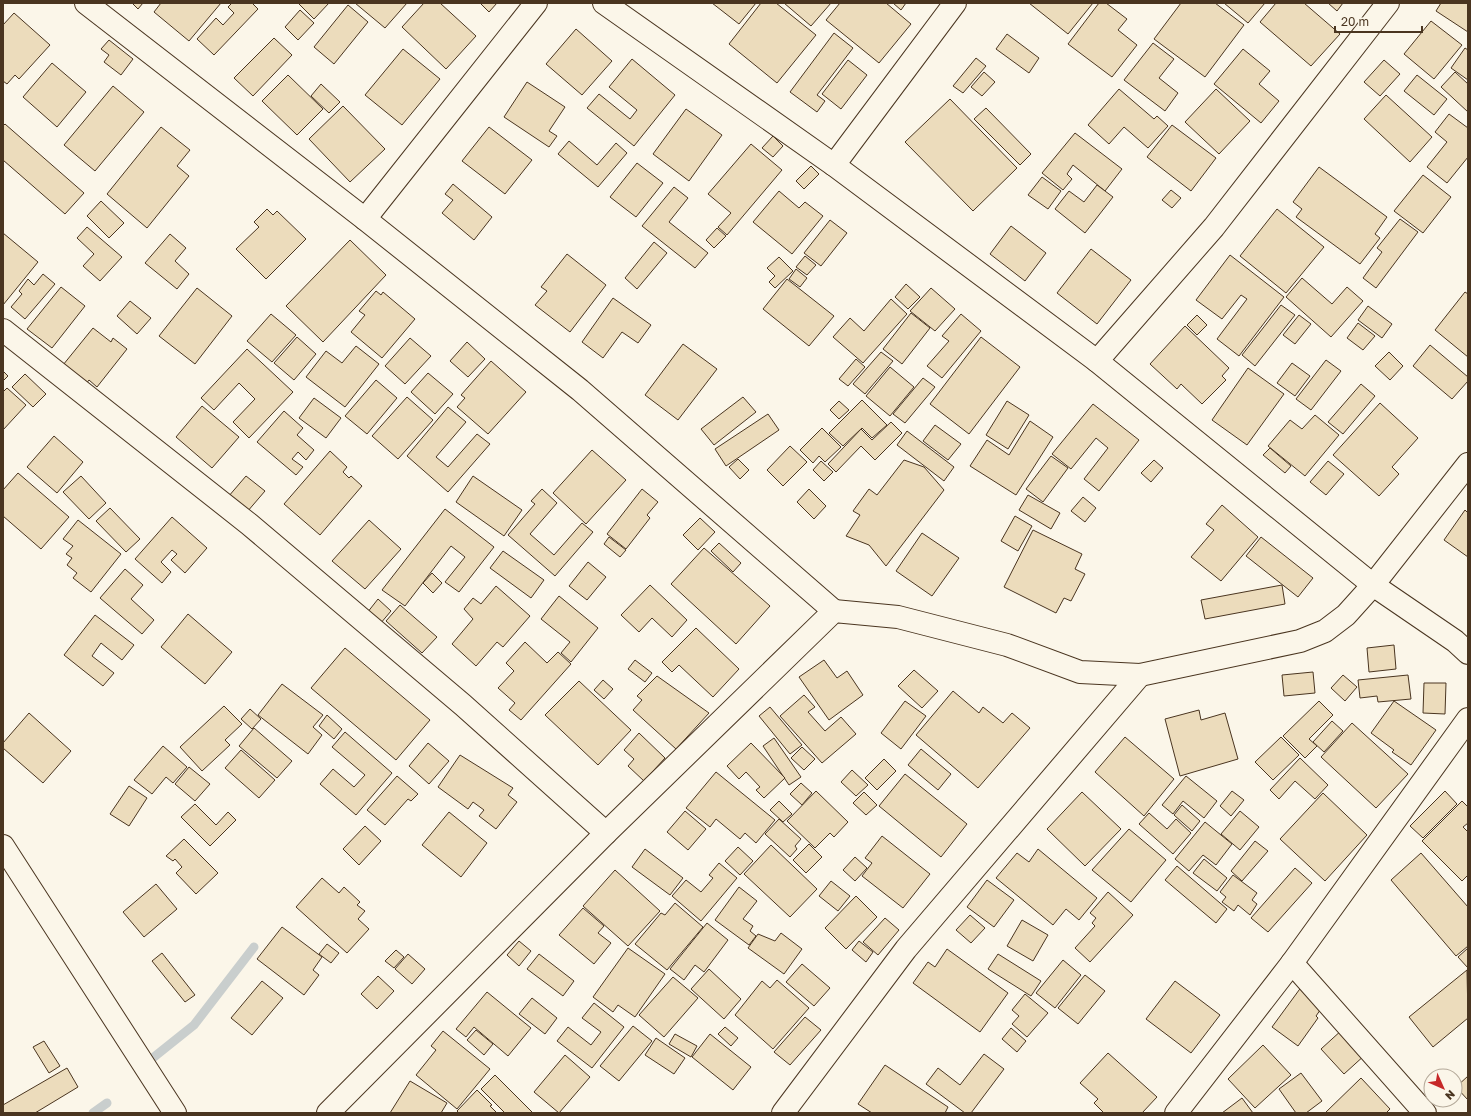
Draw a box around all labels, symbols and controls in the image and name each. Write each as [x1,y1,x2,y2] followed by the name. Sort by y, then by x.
[1335,8,1422,34] scale bar
[1341,14,1369,29] text: 20 m
[1423,1068,1463,1108] north arrow
[1443,1088,1458,1103] text: N

